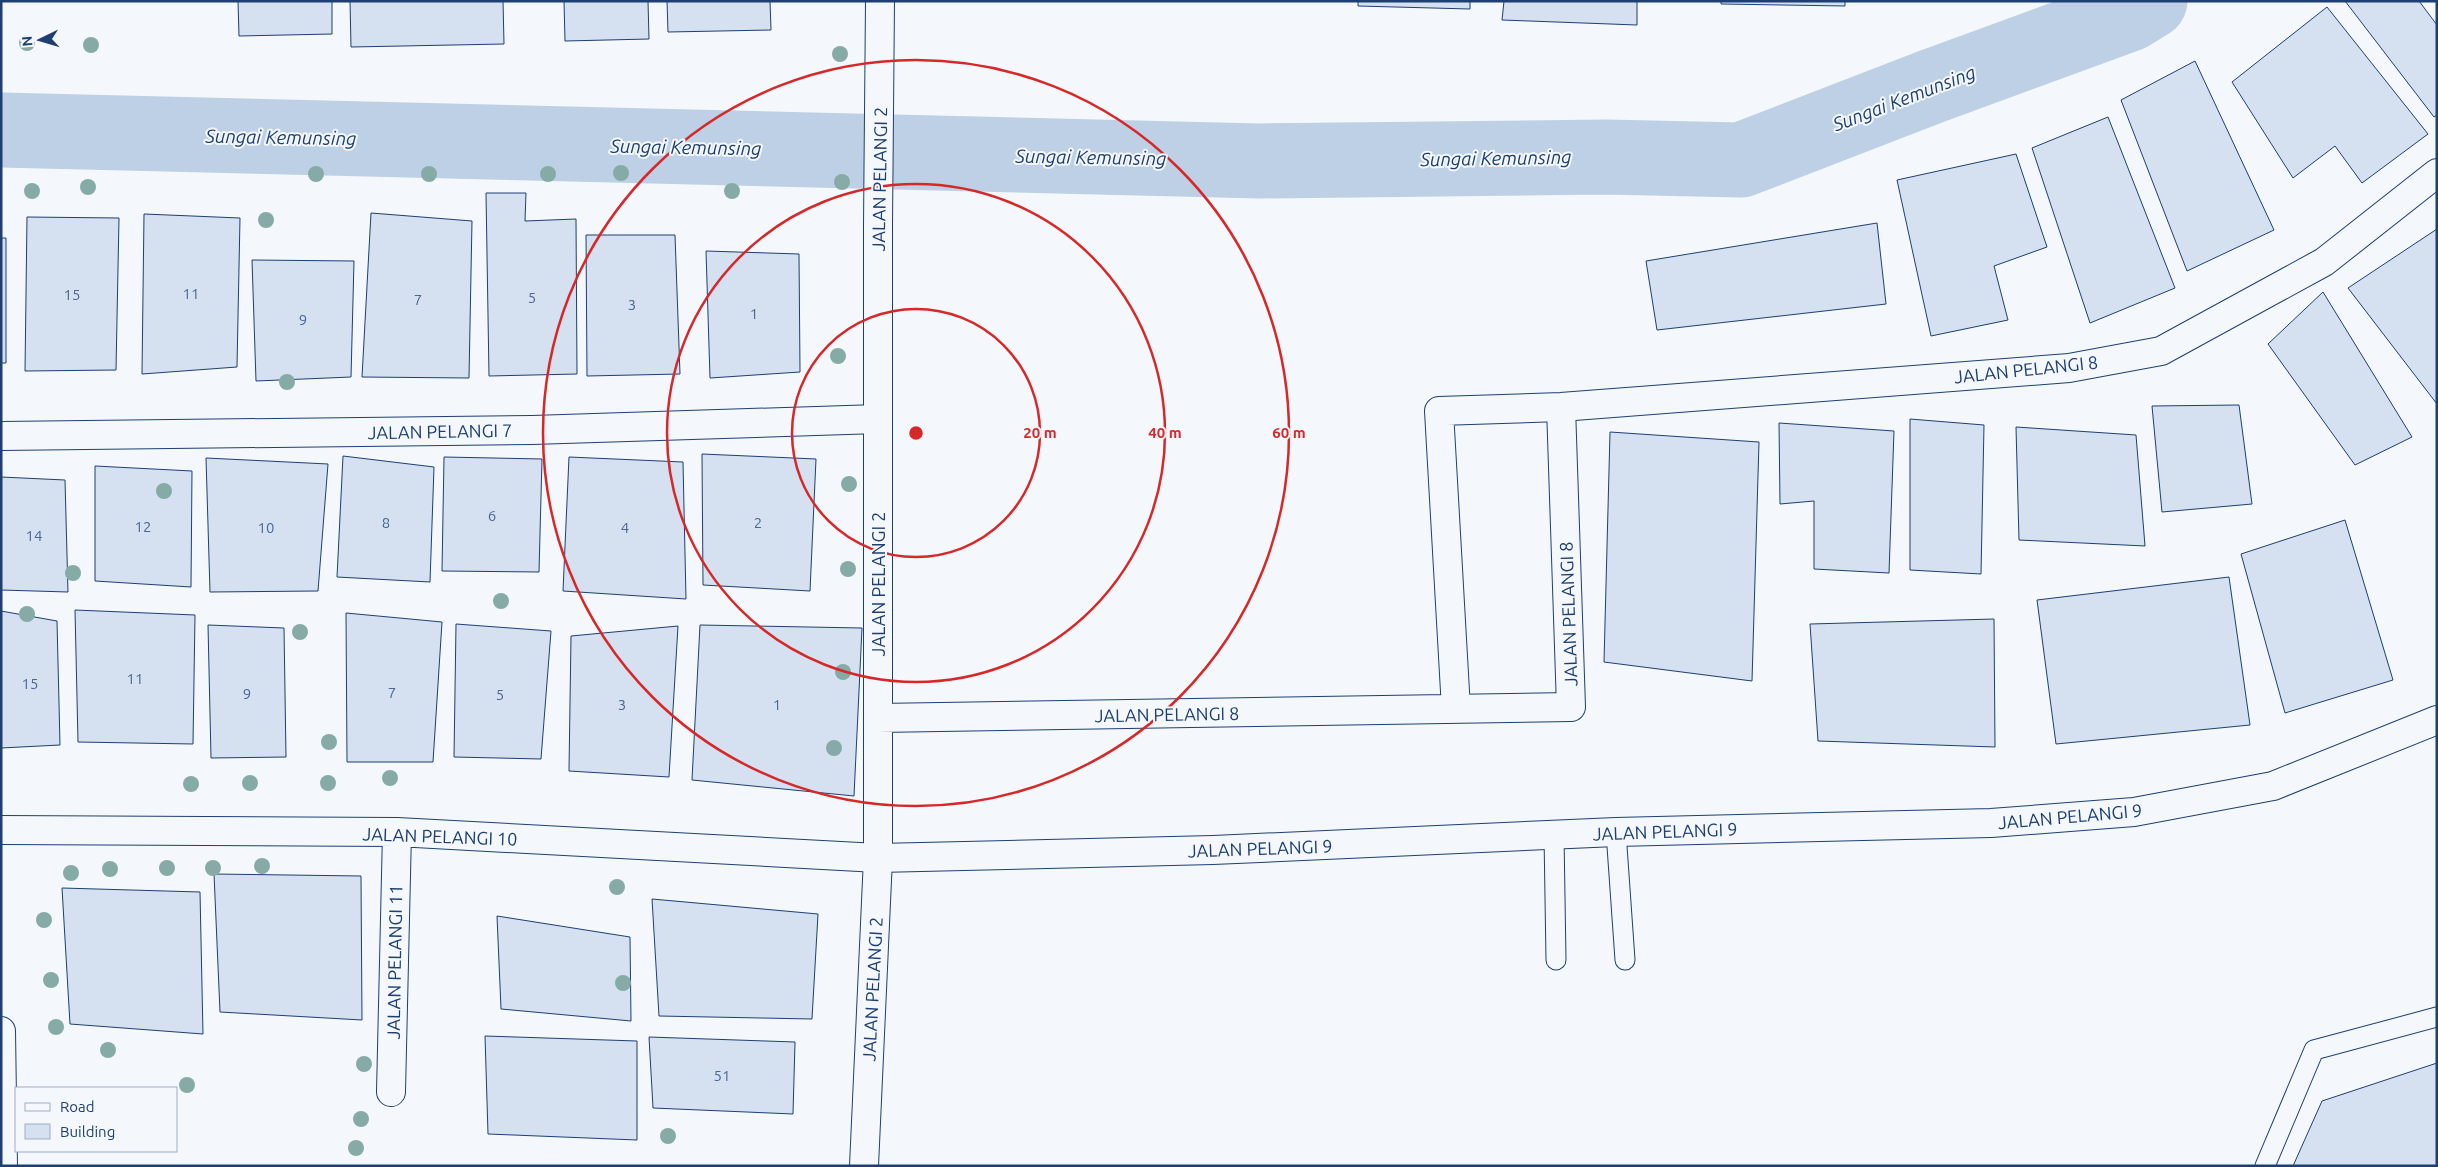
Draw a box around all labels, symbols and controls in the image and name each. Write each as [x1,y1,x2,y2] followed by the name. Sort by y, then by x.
[15,15,65,65] north arrow
[19,35,35,47] text: N
[1829,61,1978,136] water label: Sungai Kemunsing
[868,106,890,252] street label: JALAN PELANGI 2
[204,125,357,149] water label: Sungai Kemunsing
[609,135,762,159] water label: Sungai Kemunsing
[1014,145,1167,169] water label: Sungai Kemunsing
[1419,146,1572,170] water label: Sungai Kemunsing
[183,285,199,302] house number: 11
[64,286,80,303] house number: 15
[528,289,536,306] house number: 5
[414,291,422,308] house number: 7
[628,296,636,313] house number: 3
[750,305,758,322] house number: 1
[299,311,307,328] house number: 9
[1953,351,2099,387] street label: JALAN PELANGI 8
[367,420,513,442] street label: JALAN PELANGI 7
[907,424,925,442] centre of rings
[1023,424,1057,441] text: 20 m
[1148,424,1182,441] text: 40 m
[1272,424,1306,441] text: 60 m
[488,507,496,524] house number: 6
[868,512,888,656] street label: JALAN PELANGI 2
[382,514,390,531] house number: 8
[754,514,762,531] house number: 2
[135,518,151,535] house number: 12
[258,519,274,536] house number: 10
[621,519,629,536] house number: 4
[26,527,42,544] house number: 14
[1555,541,1581,687] street label: JALAN PELANGI 8
[127,670,143,687] house number: 11
[22,675,38,692] house number: 15
[388,684,396,701] house number: 7
[243,685,251,702] house number: 9
[496,686,504,703] house number: 5
[618,696,626,713] house number: 3
[773,696,781,713] house number: 1
[1094,703,1240,725] street label: JALAN PELANGI 8
[1997,800,2143,832] street label: JALAN PELANGI 9
[1592,818,1738,844] street label: JALAN PELANGI 9
[362,823,518,849] street label: JALAN PELANGI 10
[1187,835,1333,861] street label: JALAN PELANGI 9
[383,884,405,1040] street label: JALAN PELANGI 11
[858,916,886,1062] street label: JALAN PELANGI 2
[714,1067,730,1084] house number: 51
[15,1087,178,1152] legend
[60,1098,95,1115] text: Road
[60,1123,115,1140] text: Building

